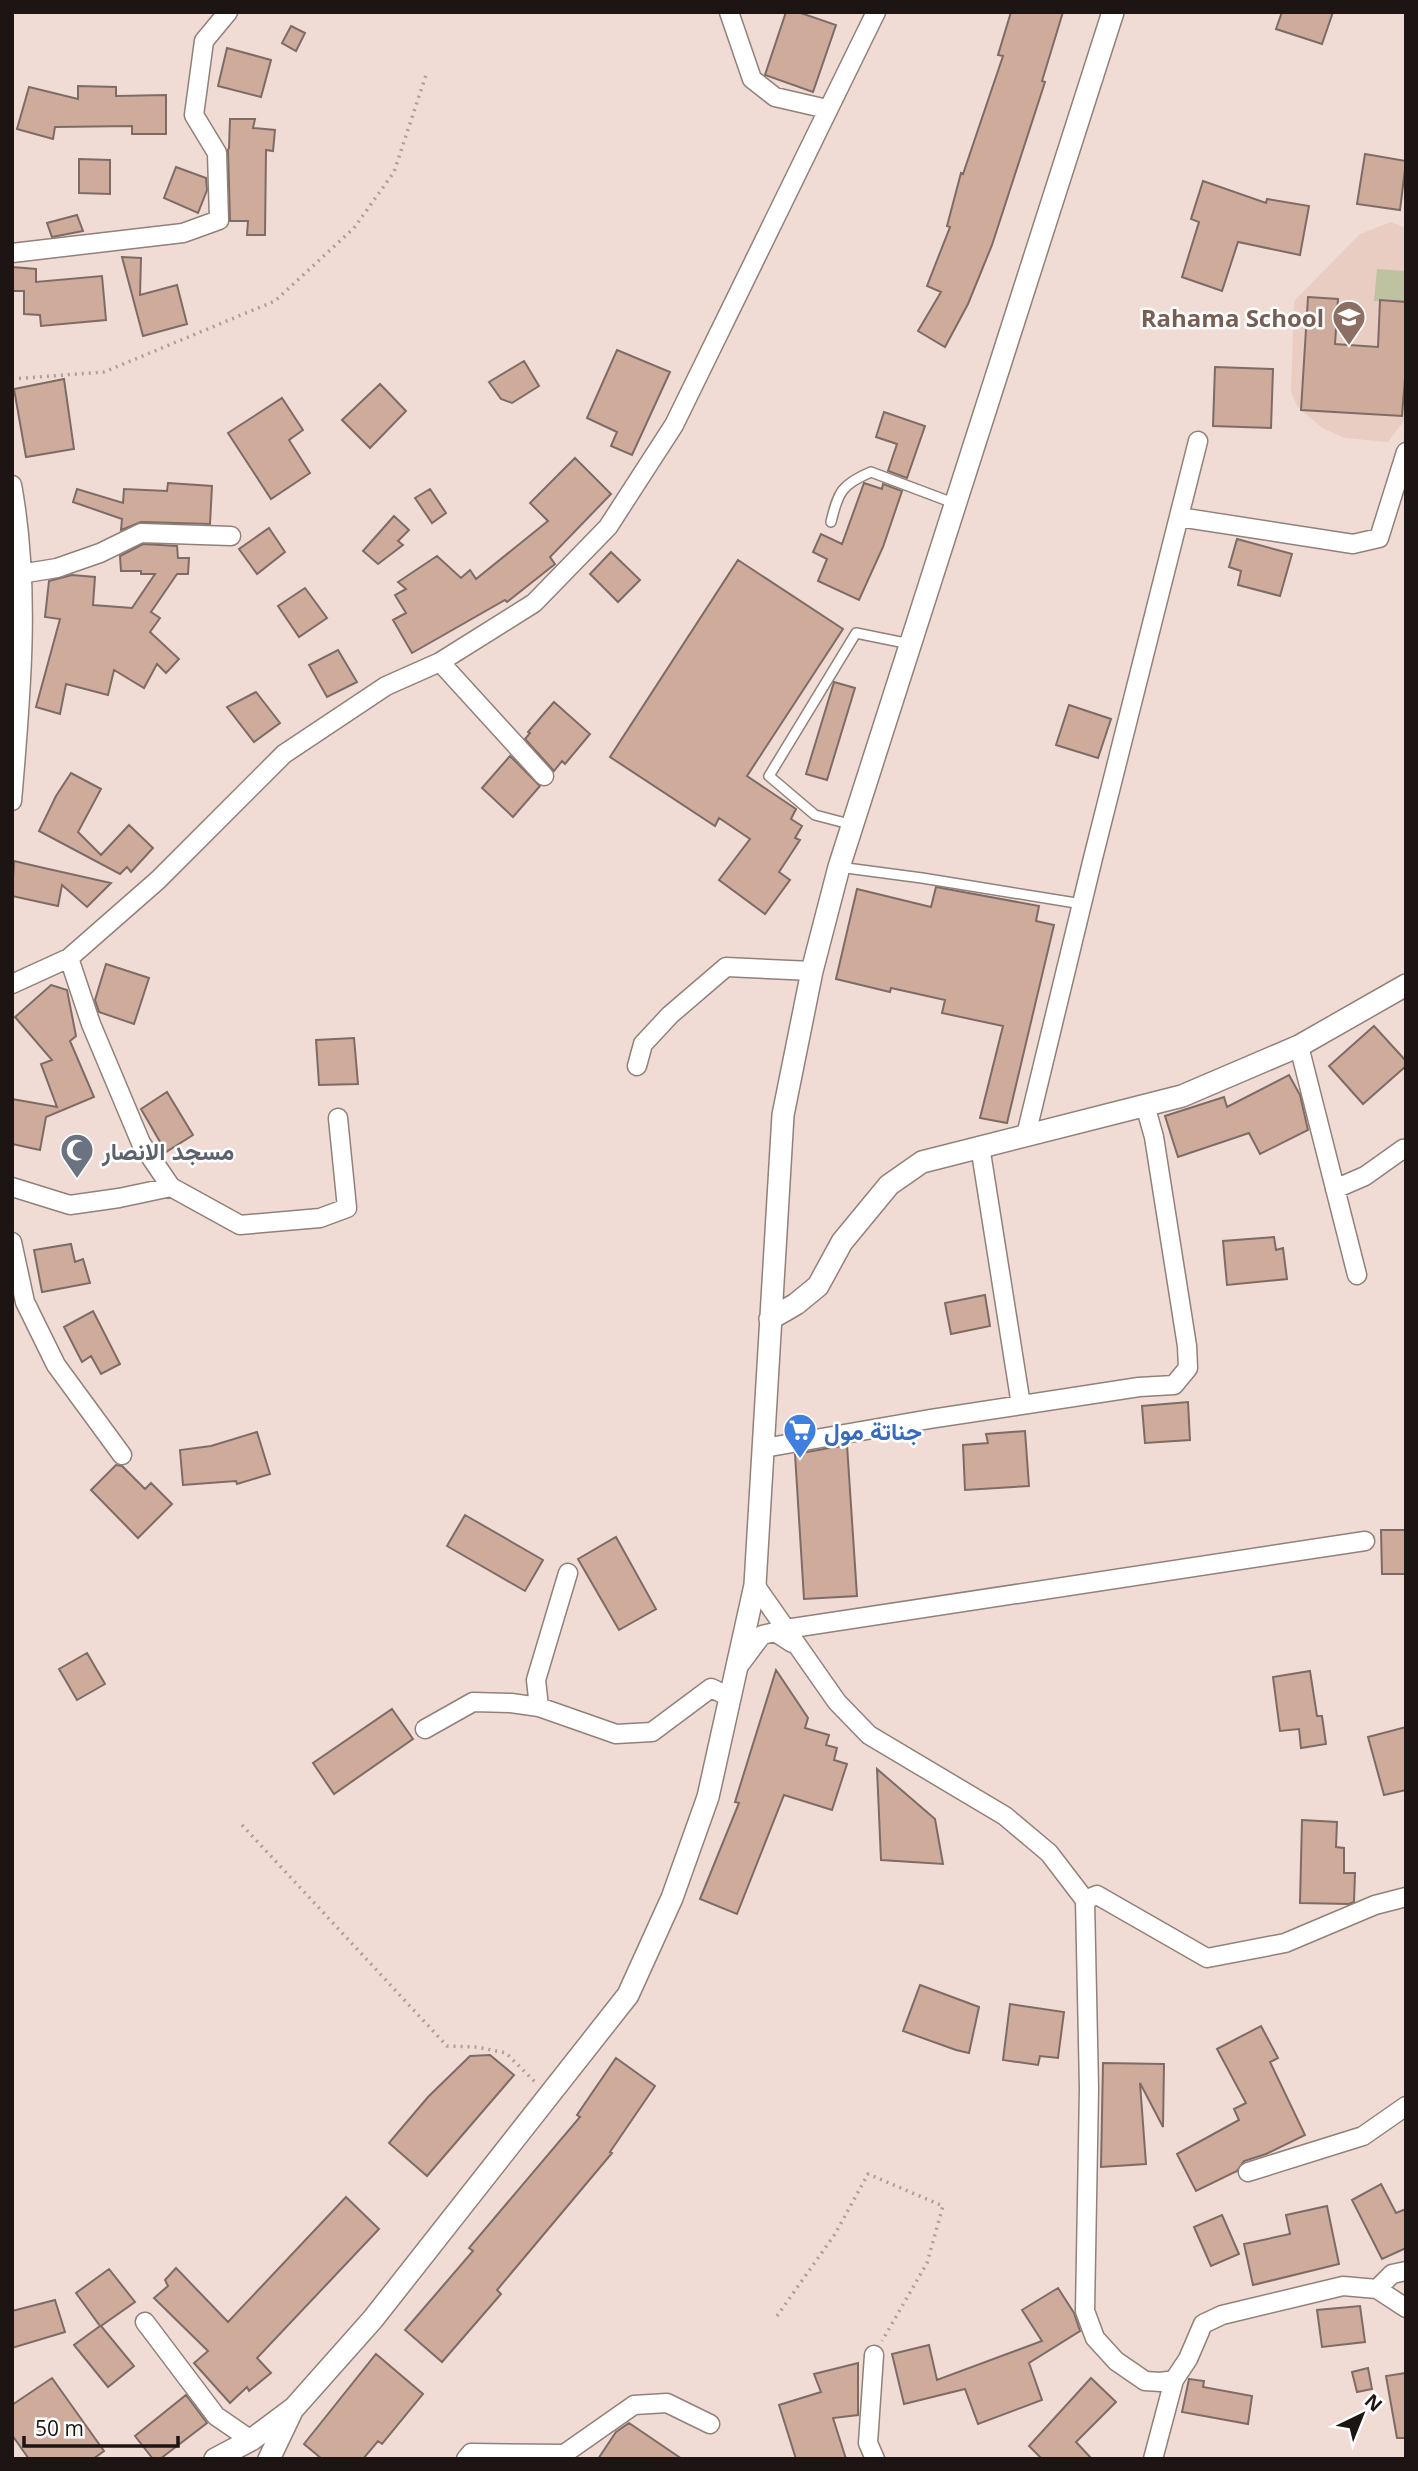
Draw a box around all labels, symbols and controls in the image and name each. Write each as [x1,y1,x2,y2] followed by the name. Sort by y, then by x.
[1330,298,1368,347] school or university icon: Rahama School
[1141,301,1324,334] place label: Rahama School
[58,1131,96,1180] mosque icon: مسجد الانصار
[101,1134,234,1167] place label: مسجد الانصار
[781,1411,819,1460] supermarket icon: جناتة مول
[824,1414,922,1447] place label: جناتة مول
[1327,2380,1397,2450] north arrow
[1359,2388,1388,2417] text: N
[24,2404,178,2448] scale bar
[35,2414,84,2442] text: 50 m

